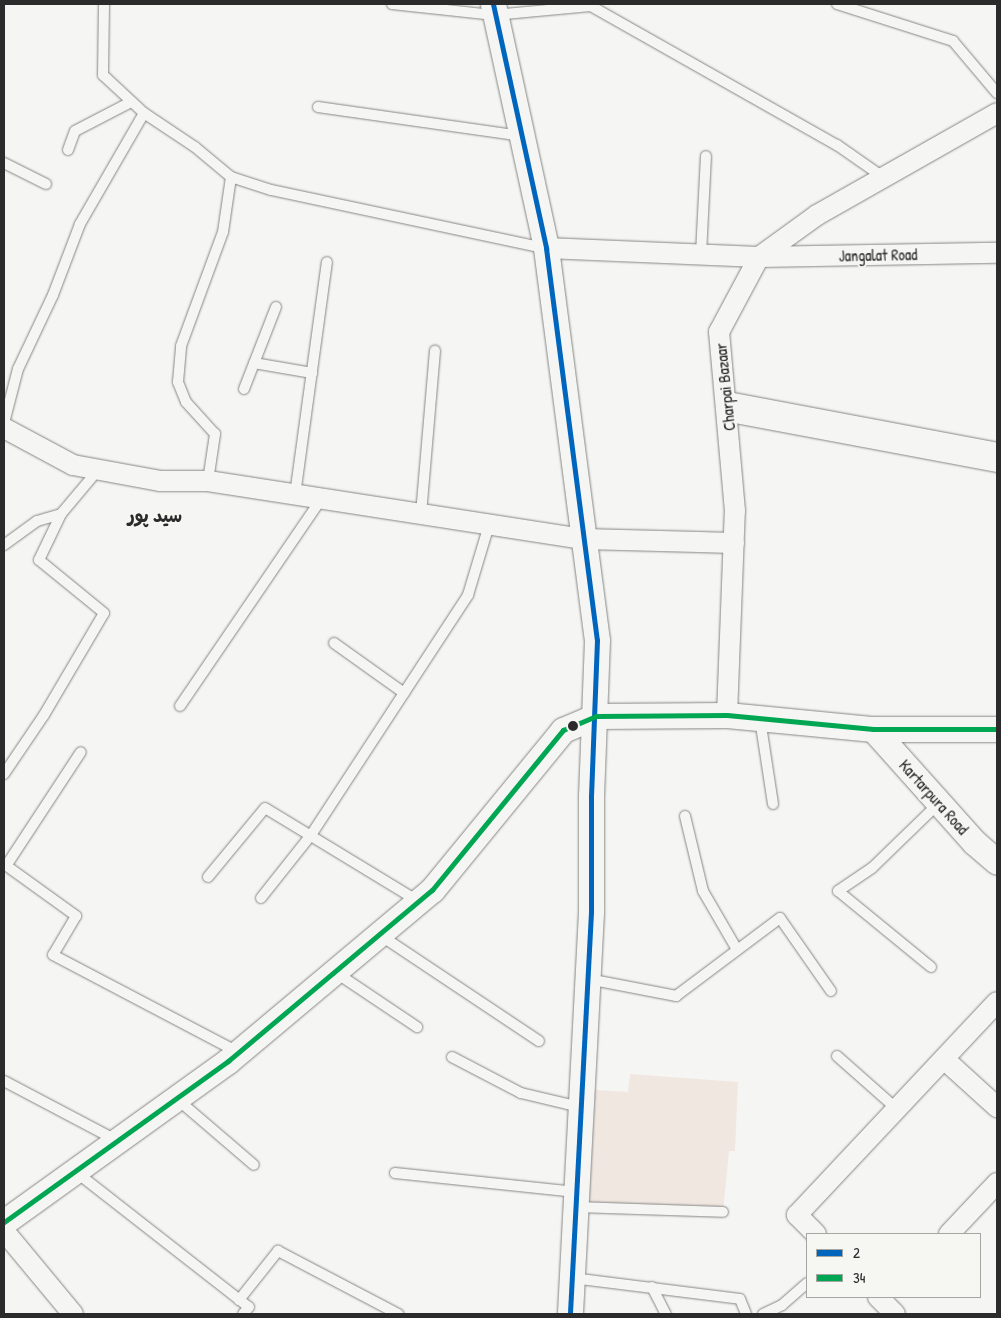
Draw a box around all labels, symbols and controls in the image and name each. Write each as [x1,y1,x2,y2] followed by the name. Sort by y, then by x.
[838,245,918,265] street label: Jangalat Road
[711,342,739,432] street label: Charpai Bazaar
[128,505,182,527] district label: سید پور
[568,721,578,731] unlabelled marker
[895,756,973,838] street label: Kartarpura Road
[806,1233,981,1298] legend
[853,1242,860,1263] text: 2
[853,1267,865,1288] text: 34

